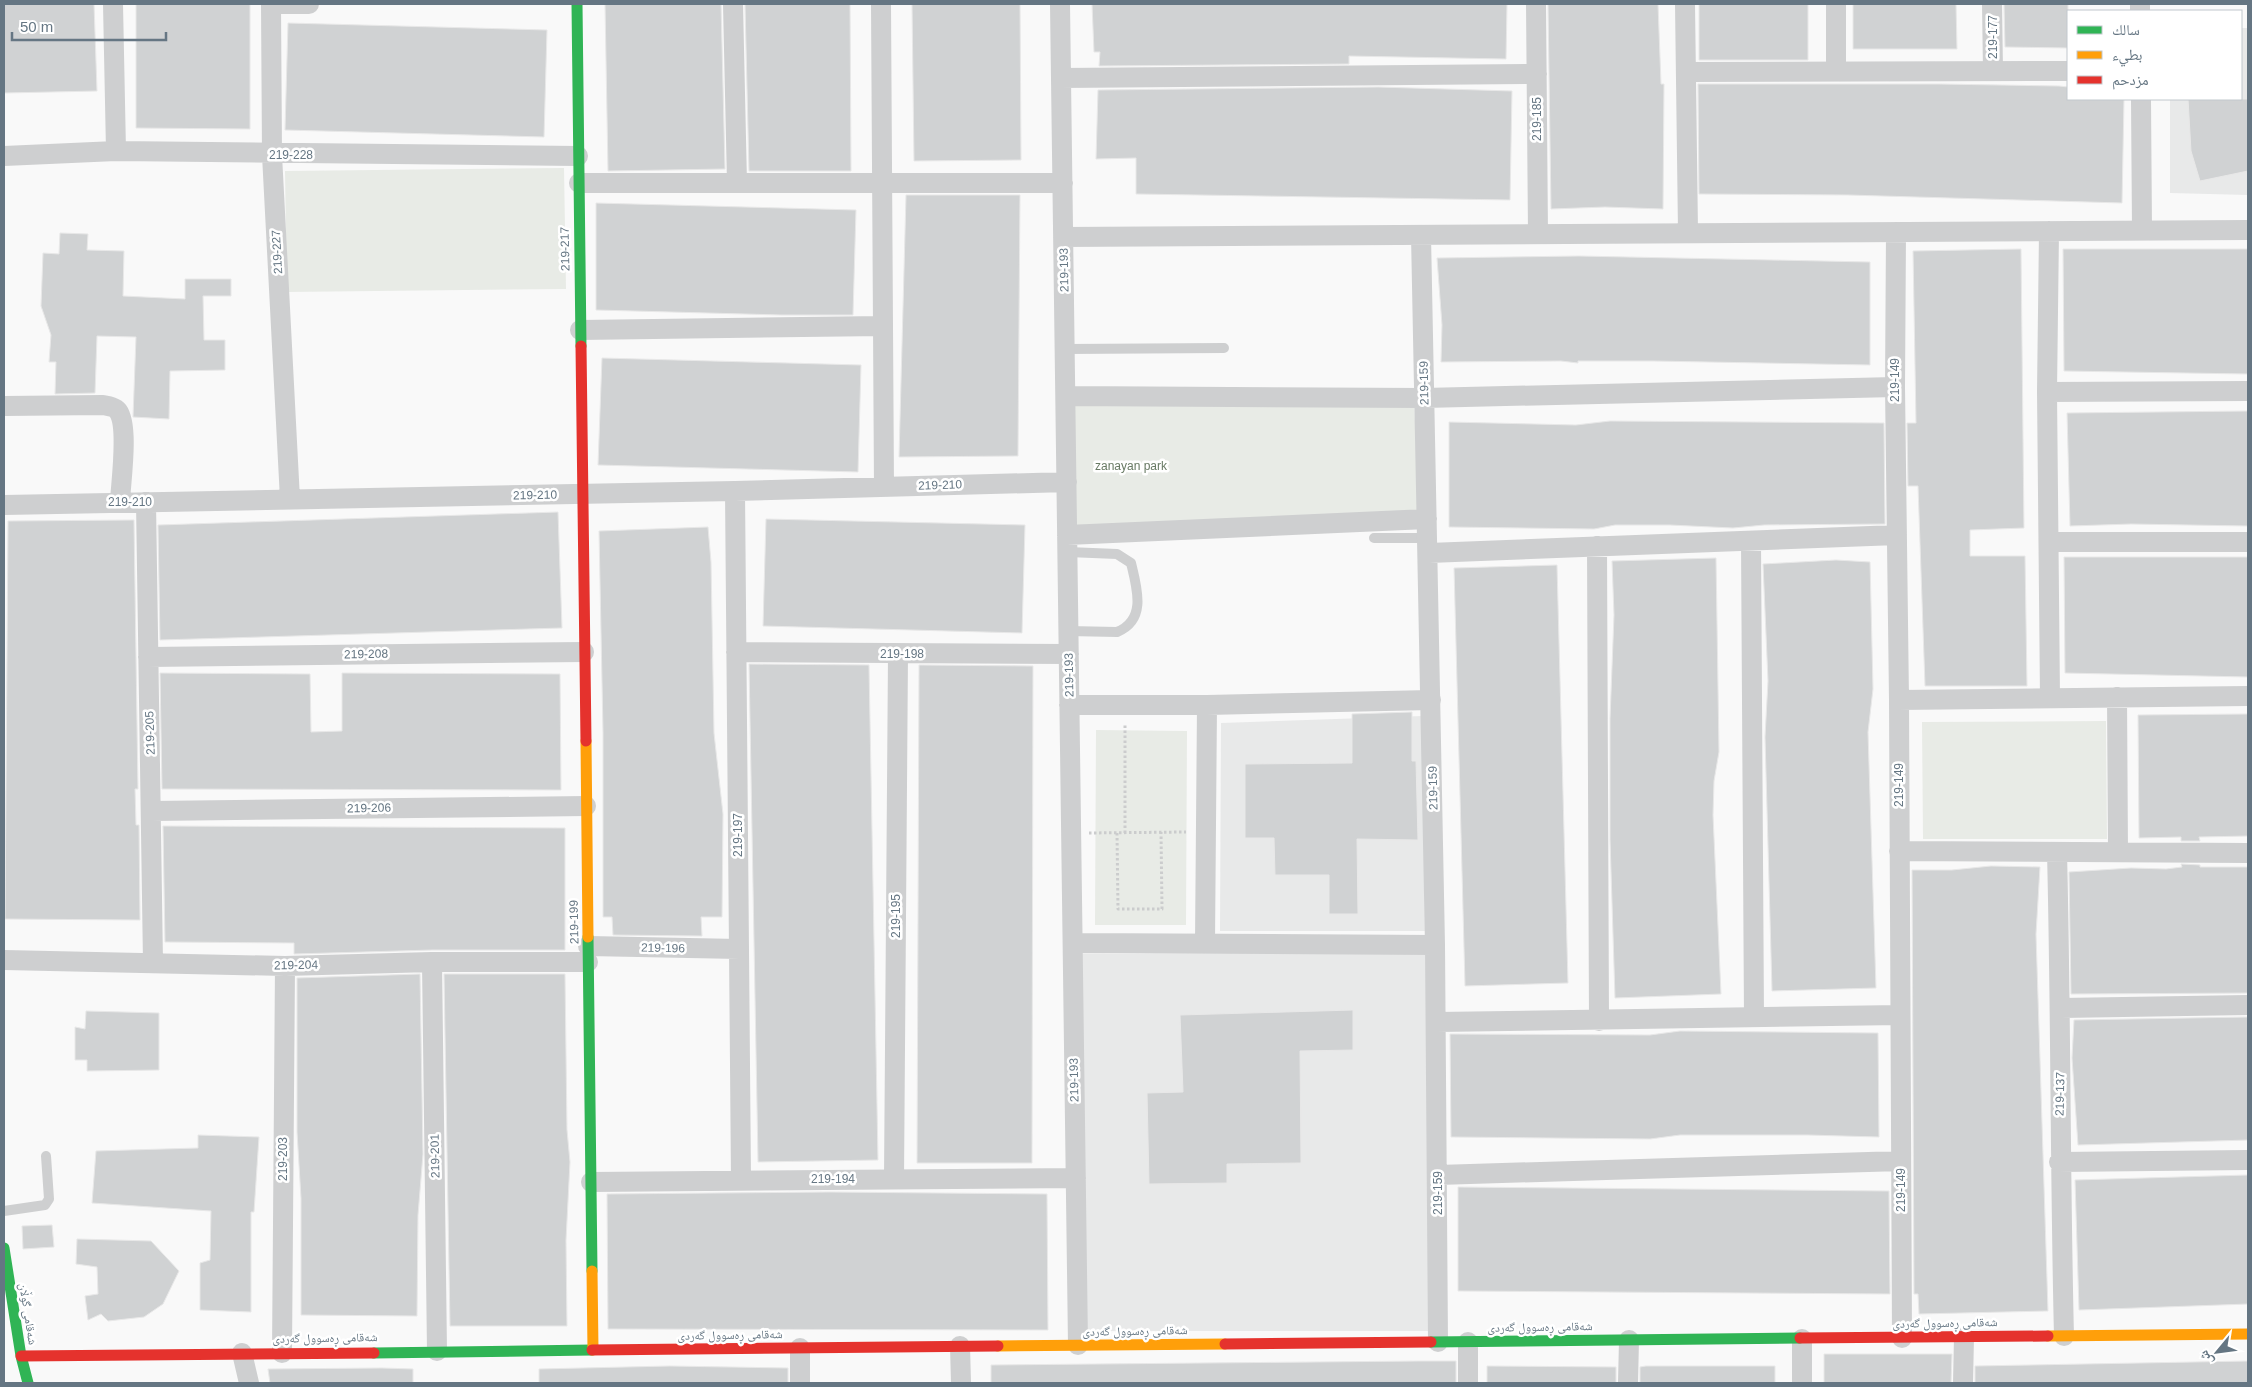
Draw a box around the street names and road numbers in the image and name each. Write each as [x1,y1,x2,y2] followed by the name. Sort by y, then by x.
[1986,15,2000,59] street label: 219-177
[1530,97,1544,141] street label: 219-185
[269,148,313,162] street label: 219-228
[558,227,572,271] street label: 219-217
[269,229,285,274] street label: 219-227
[1057,248,1071,292] street label: 219-193
[1888,358,1902,402] street label: 219-149
[1417,361,1431,405] street label: 219-159
[918,477,963,493] street label: 219-210
[513,488,557,502] street label: 219-210
[108,495,152,509] street label: 219-210
[344,647,388,661] street label: 219-208
[880,647,924,661] street label: 219-198
[1062,653,1076,697] street label: 219-193
[142,710,158,755] street label: 219-205
[1892,763,1906,807] street label: 219-149
[1426,766,1440,810] street label: 219-159
[347,801,391,815] street label: 219-206
[731,813,745,857] street label: 219-197
[889,894,903,938] street label: 219-195
[567,900,581,944] street label: 219-199
[641,941,685,955] street label: 219-196
[274,958,318,972] street label: 219-204
[1067,1058,1081,1102] street label: 219-193
[2053,1072,2067,1116] street label: 219-137
[428,1134,442,1178] street label: 219-201
[276,1137,290,1181] street label: 219-203
[1894,1168,1908,1212] street label: 219-149
[1431,1171,1445,1215] street label: 219-159
[811,1172,855,1186] street label: 219-194
[16,1282,41,1346] street label: شەقامی گوڵان
[1892,1315,1998,1333] street label: شەقامی ڕەسوول گەردی
[1487,1319,1593,1337] street label: شەقامی ڕەسوول گەردی
[1082,1323,1188,1341] street label: شەقامی ڕەسوول گەردی
[677,1327,783,1345] street label: شەقامی ڕەسوول گەردی
[272,1330,378,1348] street label: شەقامی ڕەسوول گەردی

